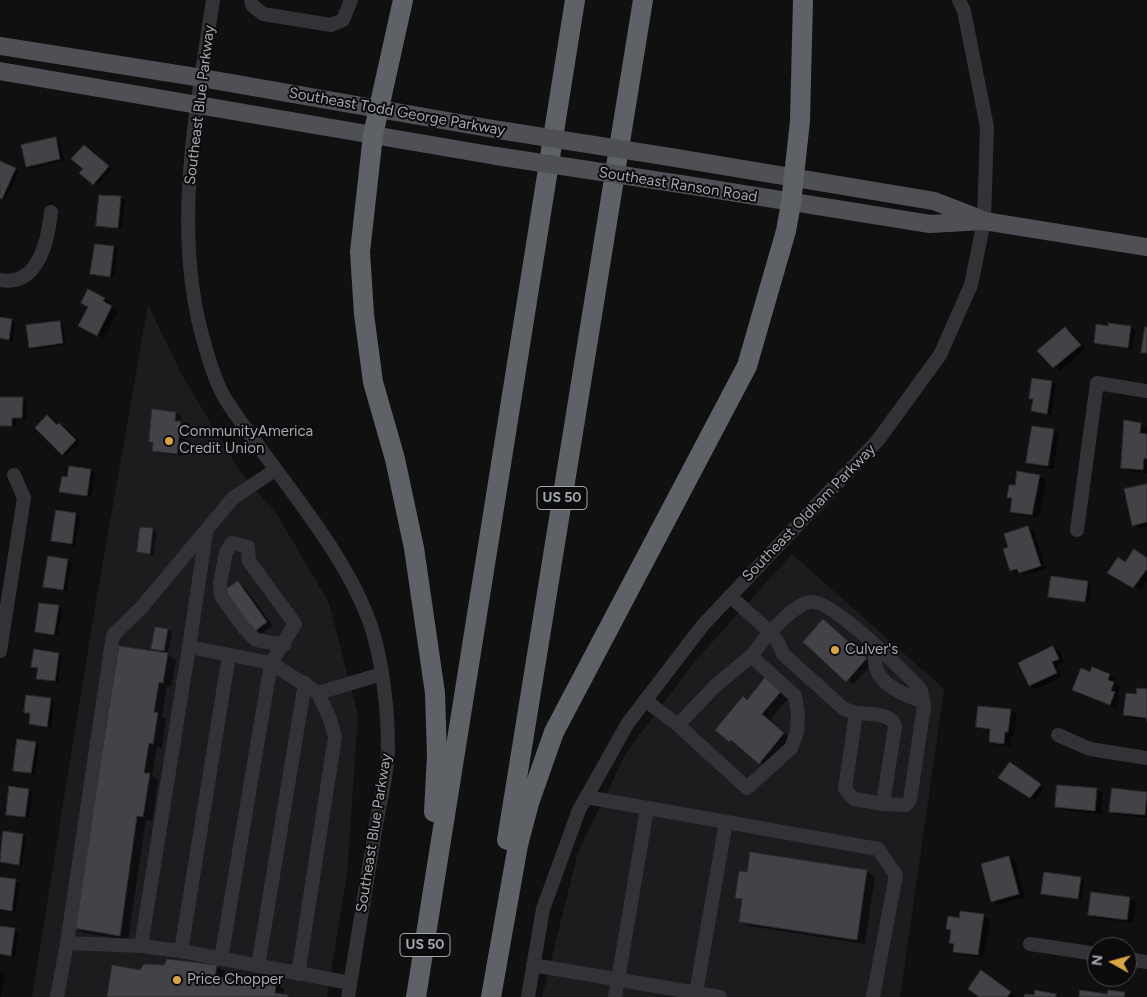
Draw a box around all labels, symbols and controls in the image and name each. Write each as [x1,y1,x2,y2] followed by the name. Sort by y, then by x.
[181,24,219,186] street label: Southeast Blue Parkway
[287,84,507,140] street label: Southeast Todd George Parkway
[597,164,759,206] street label: Southeast Ranson Road
[179,423,313,458] place label: CommunityAmerica Credit Union
[163,435,175,447] marker: CommunityAmerica Credit Union
[739,440,879,586] street label: Southeast Oldham Parkway
[537,486,587,509] road number: US 50
[845,641,898,659] place label: Culver's
[829,644,841,656] marker: Culver's
[353,752,395,914] street label: Southeast Blue Parkway
[400,934,450,956] road number: US 50
[1087,937,1137,987] north arrow
[1089,954,1107,967] text: N
[187,971,283,989] place label: Price Chopper
[171,974,183,986] marker: Price Chopper

